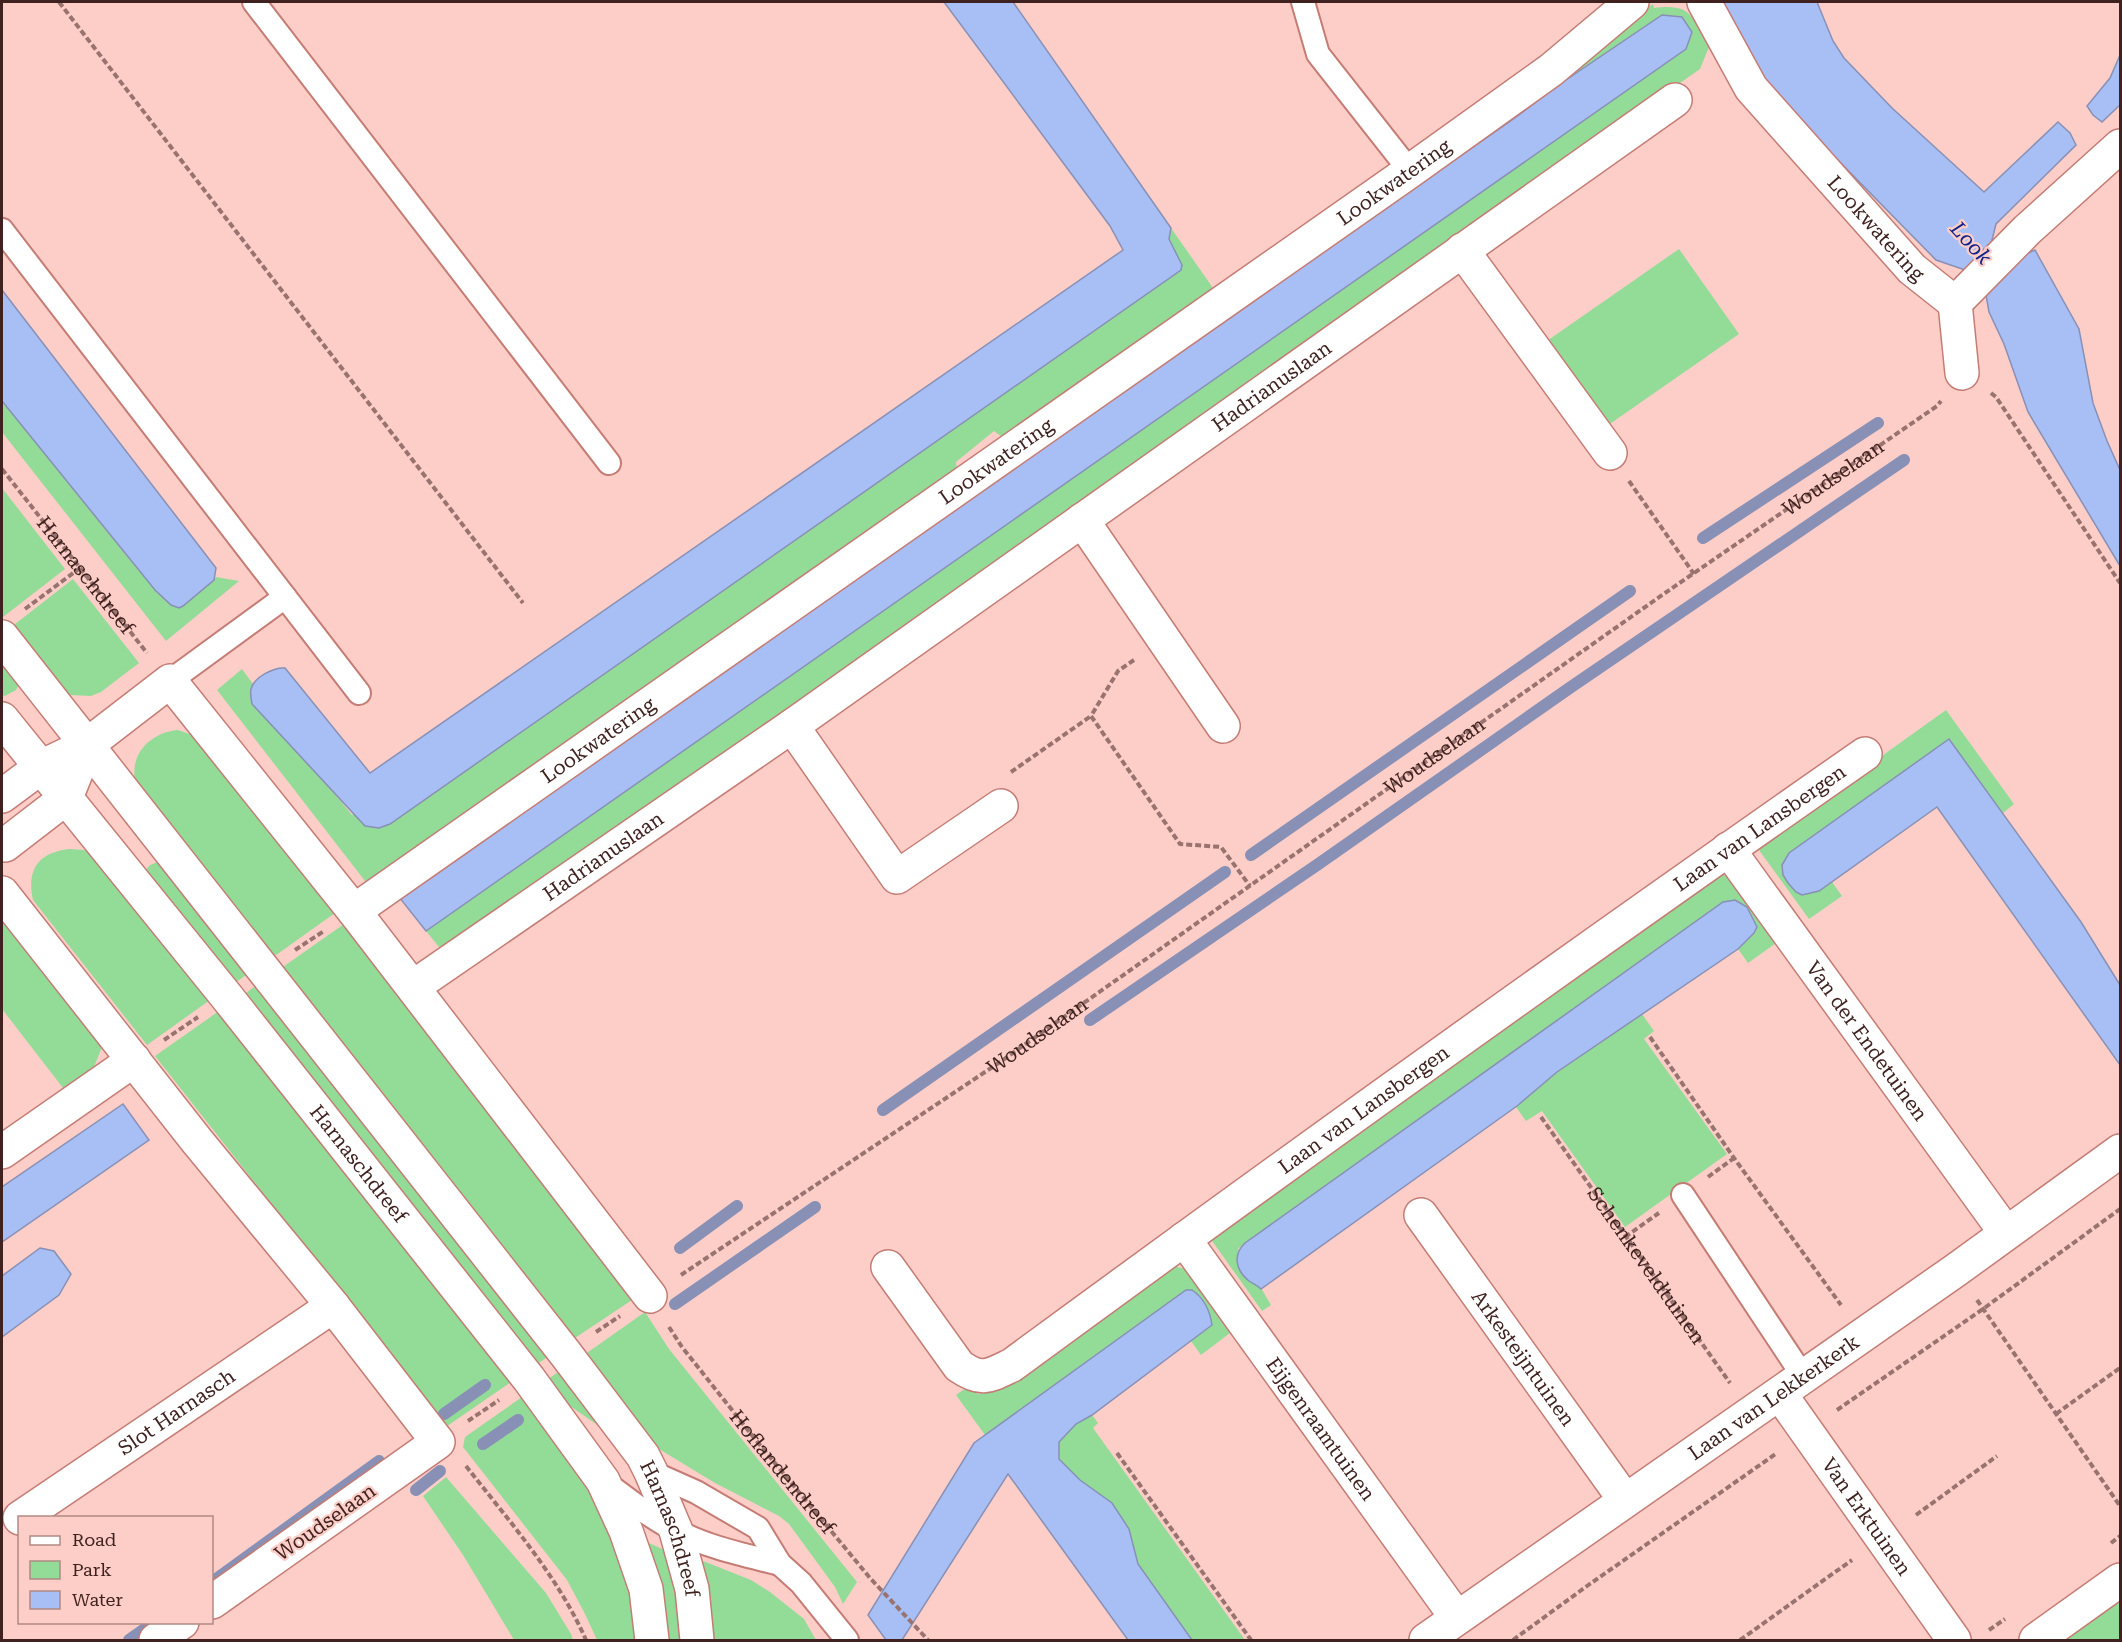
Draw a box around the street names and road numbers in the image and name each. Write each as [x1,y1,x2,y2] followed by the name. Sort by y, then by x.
[1332,133,1456,230] street label: Lookwatering
[1823,171,1930,287] street label: Lookwatering
[1207,336,1336,436] street label: Hadrianuslaan
[934,413,1058,509] street label: Lookwatering
[1777,434,1888,521] street label: Woudselaan
[32,511,140,640] street label: Harnaschdreef
[536,691,660,788] street label: Lookwatering
[1379,712,1489,799] street label: Woudselaan
[1669,759,1850,896] street label: Laan van Lansbergen
[539,806,668,906] street label: Hadrianuslaan
[1801,956,1933,1126] street label: Van der Endetuinen
[982,992,1092,1079] street label: Woudselaan
[1274,1040,1454,1179] street label: Laan van Lansbergen
[305,1100,413,1228] street label: Harnaschdreef
[1582,1182,1711,1349] street label: Schenkeveldtuinen
[1467,1285,1580,1431] street label: Arkesteijntuinen
[1684,1329,1864,1465] street label: Laan van Lekkerkerk
[1261,1353,1380,1505] street label: Eijgenraamtuinen
[113,1364,240,1460] street label: Slot Harnasch
[725,1405,841,1539] street label: Hoflandendreef
[1817,1453,1916,1580] street label: Van Erktuinen
[635,1456,705,1599] street label: Harnaschdreef
[270,1478,380,1566] street label: Woudselaan

